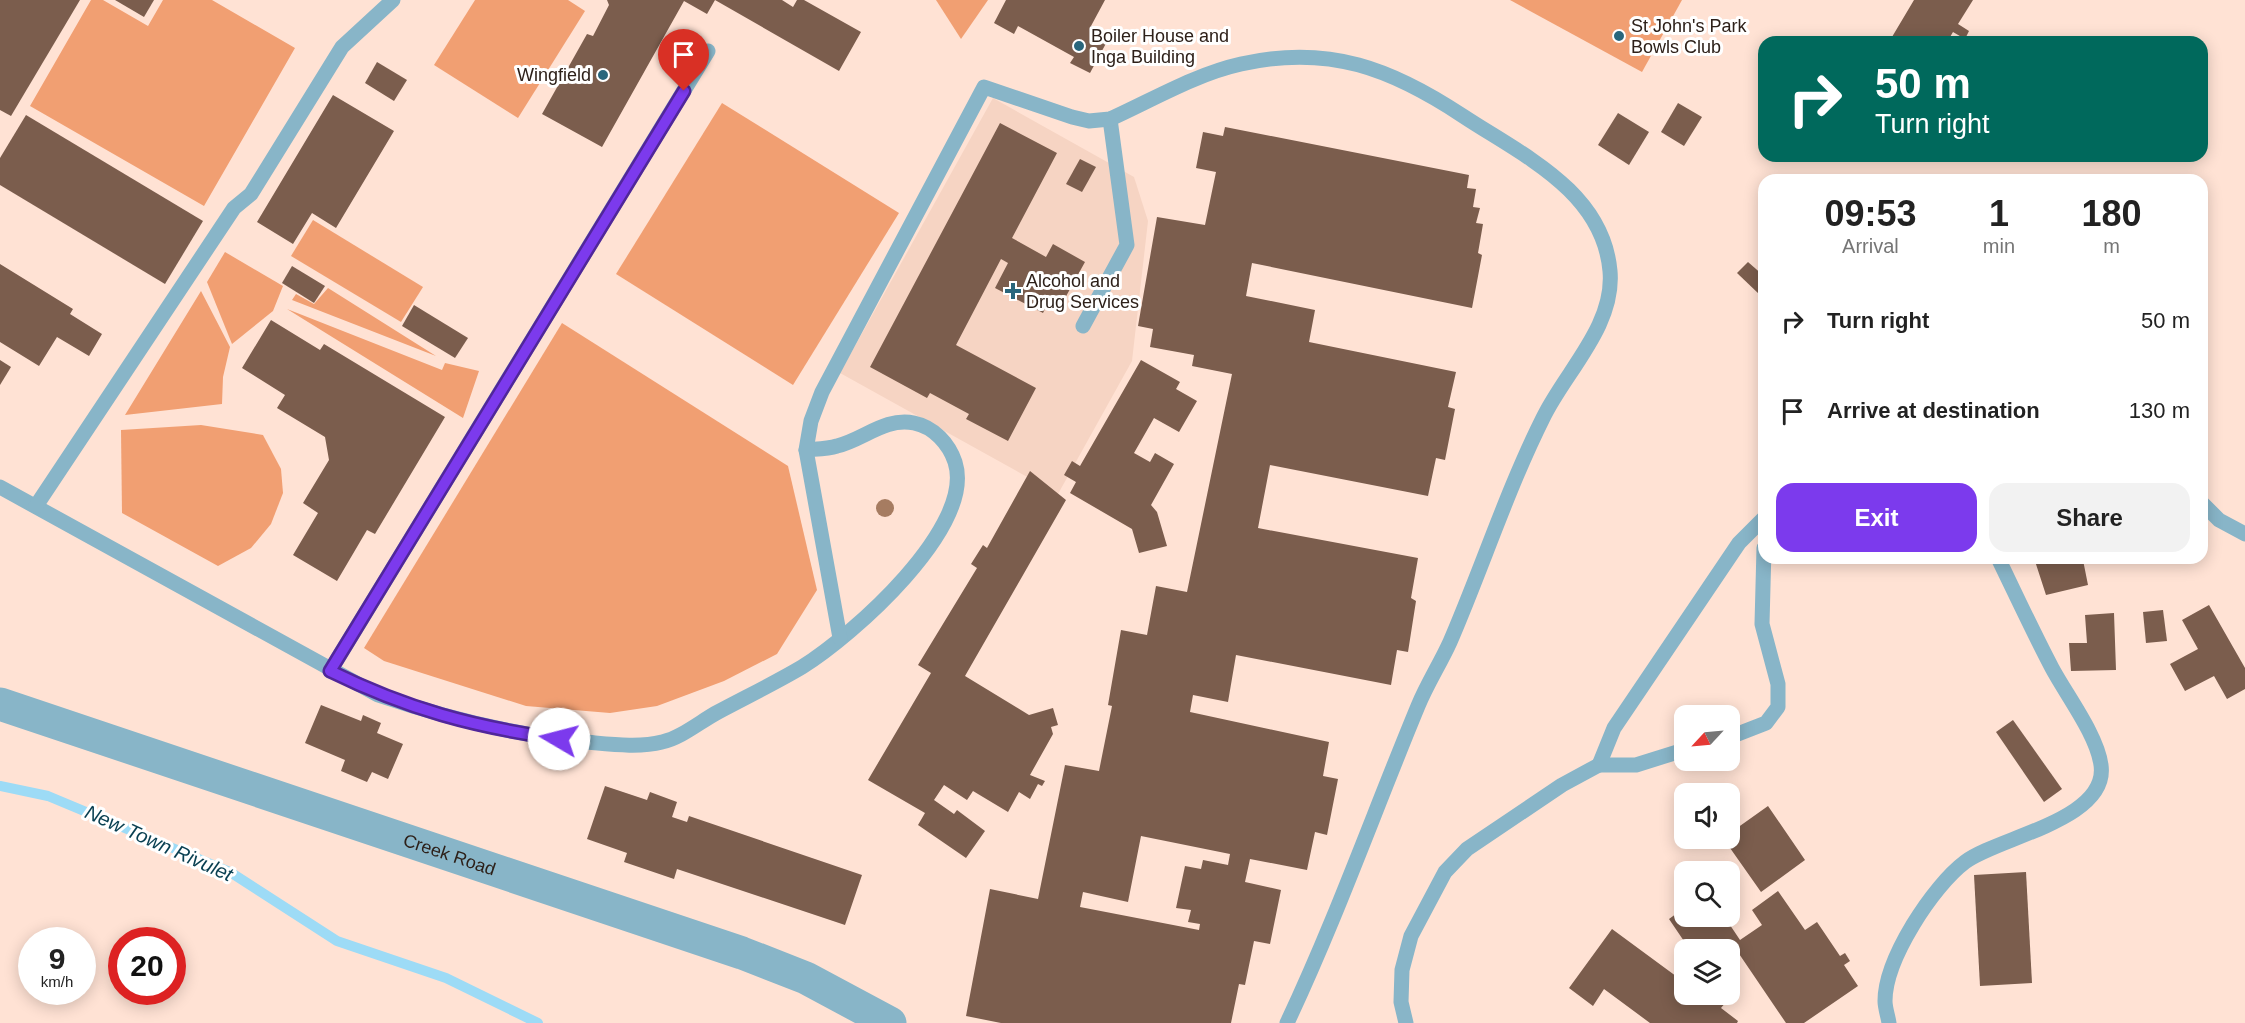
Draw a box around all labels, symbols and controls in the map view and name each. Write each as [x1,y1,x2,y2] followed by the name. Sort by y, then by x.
[1631,16,1747,57] place label: St John's Park Bowls Club
[1091,26,1229,67] place label: Boiler House and Inga Building
[658,29,709,91] pin
[1612,29,1626,43] marker: St John's Park Bowls Club
[667,38,700,71] icon: arrive
[1072,39,1086,53] marker: Boiler House and Inga Building
[1776,60,1854,138] icon: right
[1875,60,1971,107] text: 50 m
[517,65,591,85] place label: Wingfield
[596,68,610,82] marker: Wingfield
[1875,109,1990,139] text: Turn right
[1824,193,1916,234] text: 09:53
[1989,193,2009,234] text: 1
[2081,193,2142,234] text: 180
[1842,235,1899,257] text: Arrival
[1983,235,2015,257] text: min
[2103,235,2120,257] text: m
[1026,271,1139,312] place label: Alcohol and Drug Services
[1004,282,1022,300] marker: Alcohol and Drug Services
[1776,305,1809,338] icon: right
[1827,308,1929,333] text: Turn right
[2141,308,2190,333] text: 50 m
[1776,395,1809,428] icon: arrive
[1827,398,2040,423] text: Arrive at destination
[2129,398,2190,423] text: 130 m
[1776,483,1977,552] button: Exit
[1989,483,2190,552] button: Share
[1674,705,1740,771] north arrow
[1674,705,1740,1005] map controls
[527,707,591,771] position arrow
[1674,783,1740,849] button: sound
[82,801,238,886] water label: New Town Rivulet
[401,830,498,880] street label: Creek Road
[1674,861,1740,927] button: search
[108,927,186,1005] speed limit sign: 20
[1674,939,1740,1005] button: layers
[49,942,65,975] text: 9
[41,973,73,990] text: km/h

